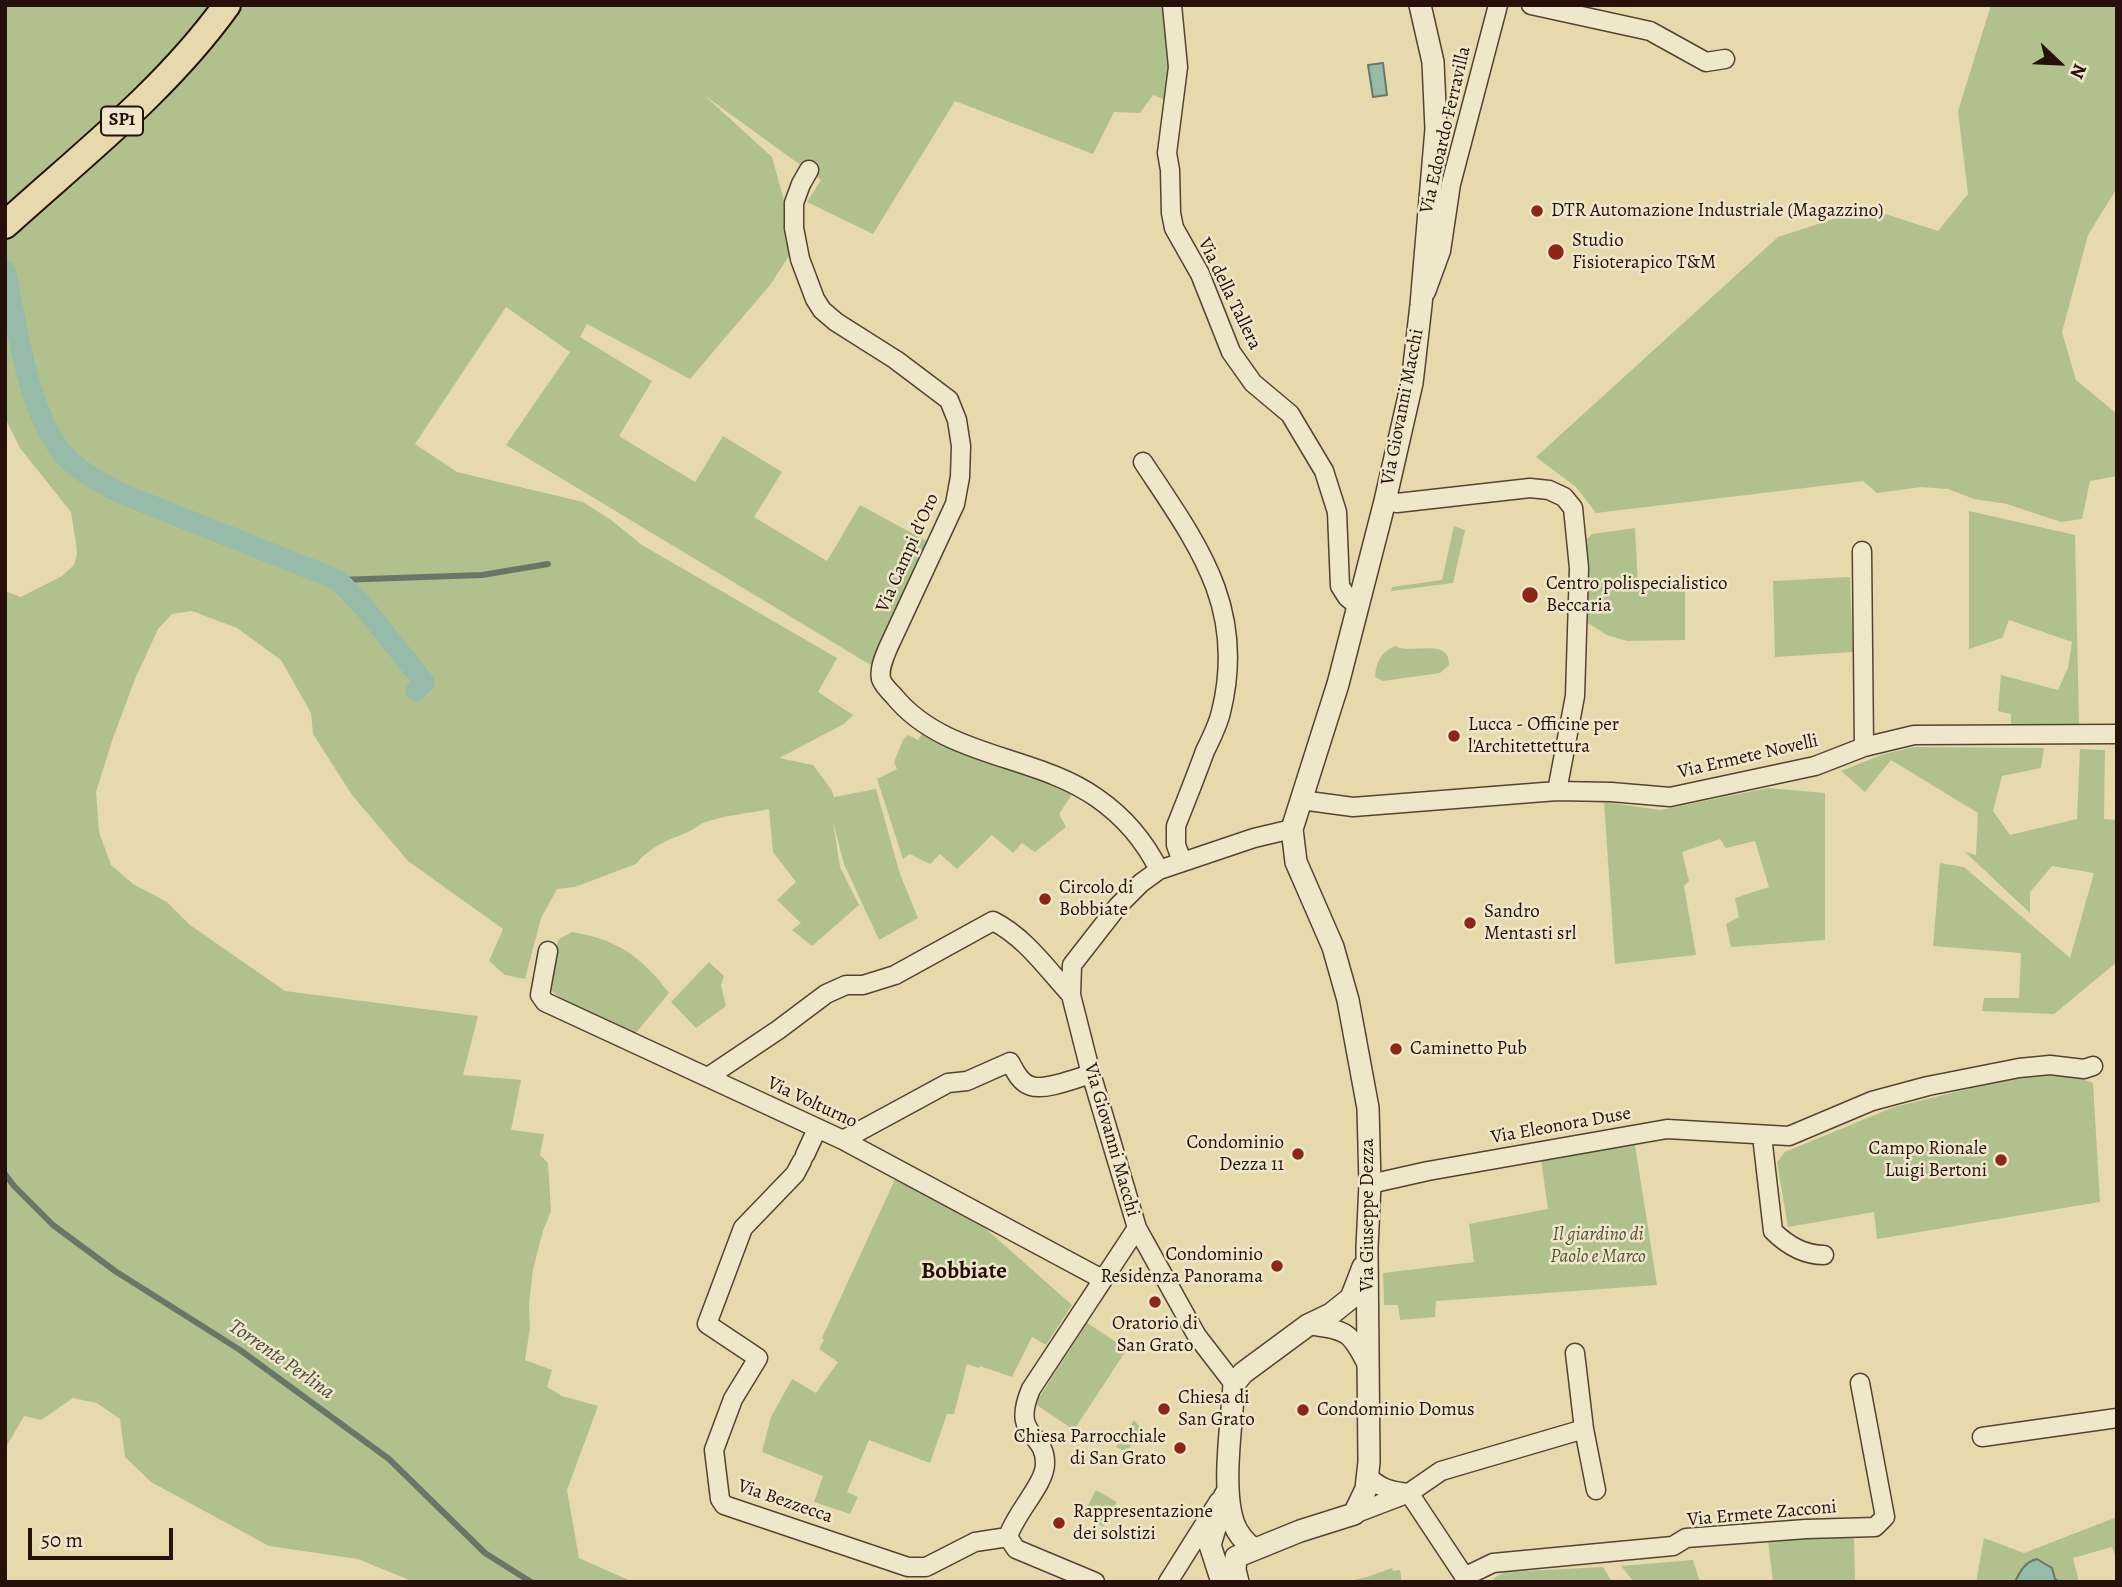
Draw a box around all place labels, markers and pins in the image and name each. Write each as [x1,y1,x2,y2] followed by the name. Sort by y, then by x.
[1551,200,1883,222] place label: DTR Automazione Industriale (Magazzino)
[1529,203,1545,219] marker: DTR Automazione Industriale (Magazzino)
[1572,230,1716,274] place label: Studio Fisioterapico T&M
[1546,242,1566,262] marker: Studio Fisioterapico T&M
[1546,573,1727,617] place label: Centro polispecialistico Beccaria
[1520,585,1540,605] marker: Centro polispecialistico Beccaria
[1468,714,1619,758] place label: Lucca - Officine per l'Architettettura
[1446,728,1462,744] marker: Lucca - Officine per l'Architettettura
[1059,877,1134,921] place label: Circolo di Bobbiate
[1037,891,1053,907] marker: Circolo di Bobbiate
[1484,901,1576,945] place label: Sandro Mentasti srl
[1462,915,1478,931] marker: Sandro Mentasti srl
[1410,1038,1527,1060] place label: Caminetto Pub
[1388,1041,1404,1057] marker: Caminetto Pub
[1187,1132,1284,1176] place label: Condominio Dezza 11
[1869,1138,1987,1182] place label: Campo Rionale Luigi Bertoni
[1290,1146,1306,1162] marker: Condominio Dezza 11
[1993,1152,2009,1168] marker: Campo Rionale Luigi Bertoni
[1101,1244,1263,1288] place label: Condominio Residenza Panorama
[1269,1258,1285,1274] marker: Condominio Residenza Panorama
[1147,1294,1163,1310] marker: Oratorio di San Grato
[1112,1313,1198,1357] place label: Oratorio di San Grato
[1178,1387,1255,1431] place label: Chiesa di San Grato
[1317,1399,1475,1421] place label: Condominio Domus
[1156,1401,1172,1417] marker: Chiesa di San Grato
[1295,1402,1311,1418] marker: Condominio Domus
[1014,1426,1166,1470] place label: Chiesa Parrocchiale di San Grato
[1172,1440,1188,1456] marker: Chiesa Parrocchiale di San Grato
[1073,1501,1213,1545] place label: Rappresentazione dei solstizi
[1051,1515,1067,1531] marker: Rappresentazione dei solstizi

